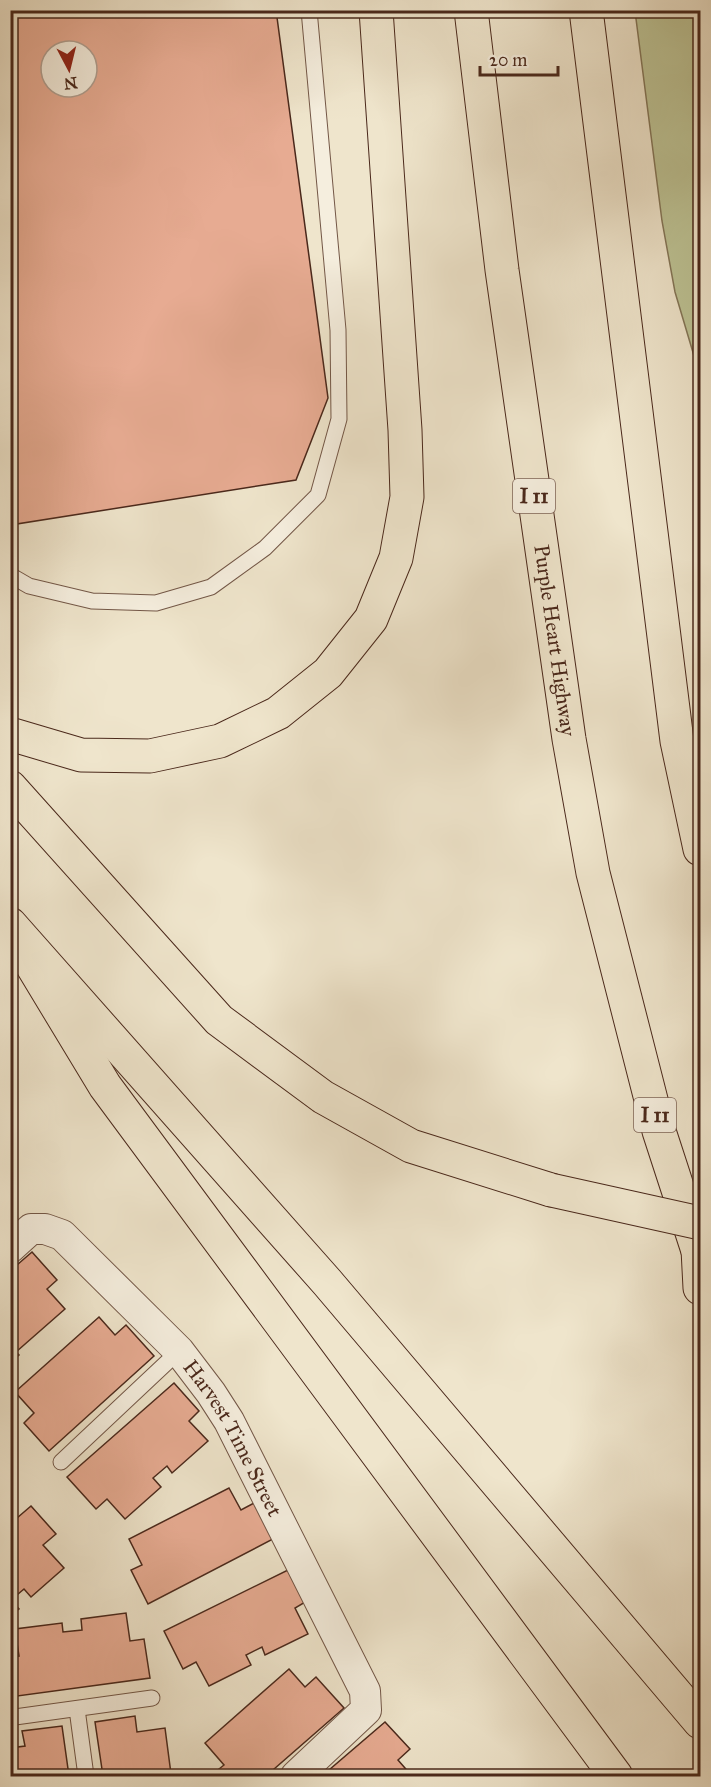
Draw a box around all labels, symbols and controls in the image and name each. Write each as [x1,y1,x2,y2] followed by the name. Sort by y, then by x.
[39,39,99,99] north arrow
[480,39,558,77] scale bar
[489,49,527,71] text: 20 m
[62,73,79,94] text: N
[513,479,555,513] road number: I 11
[528,543,582,739] street label: Purple Heart Highway
[634,1098,676,1132] road number: I 11
[177,1355,288,1521] street label: Harvest Time Street

